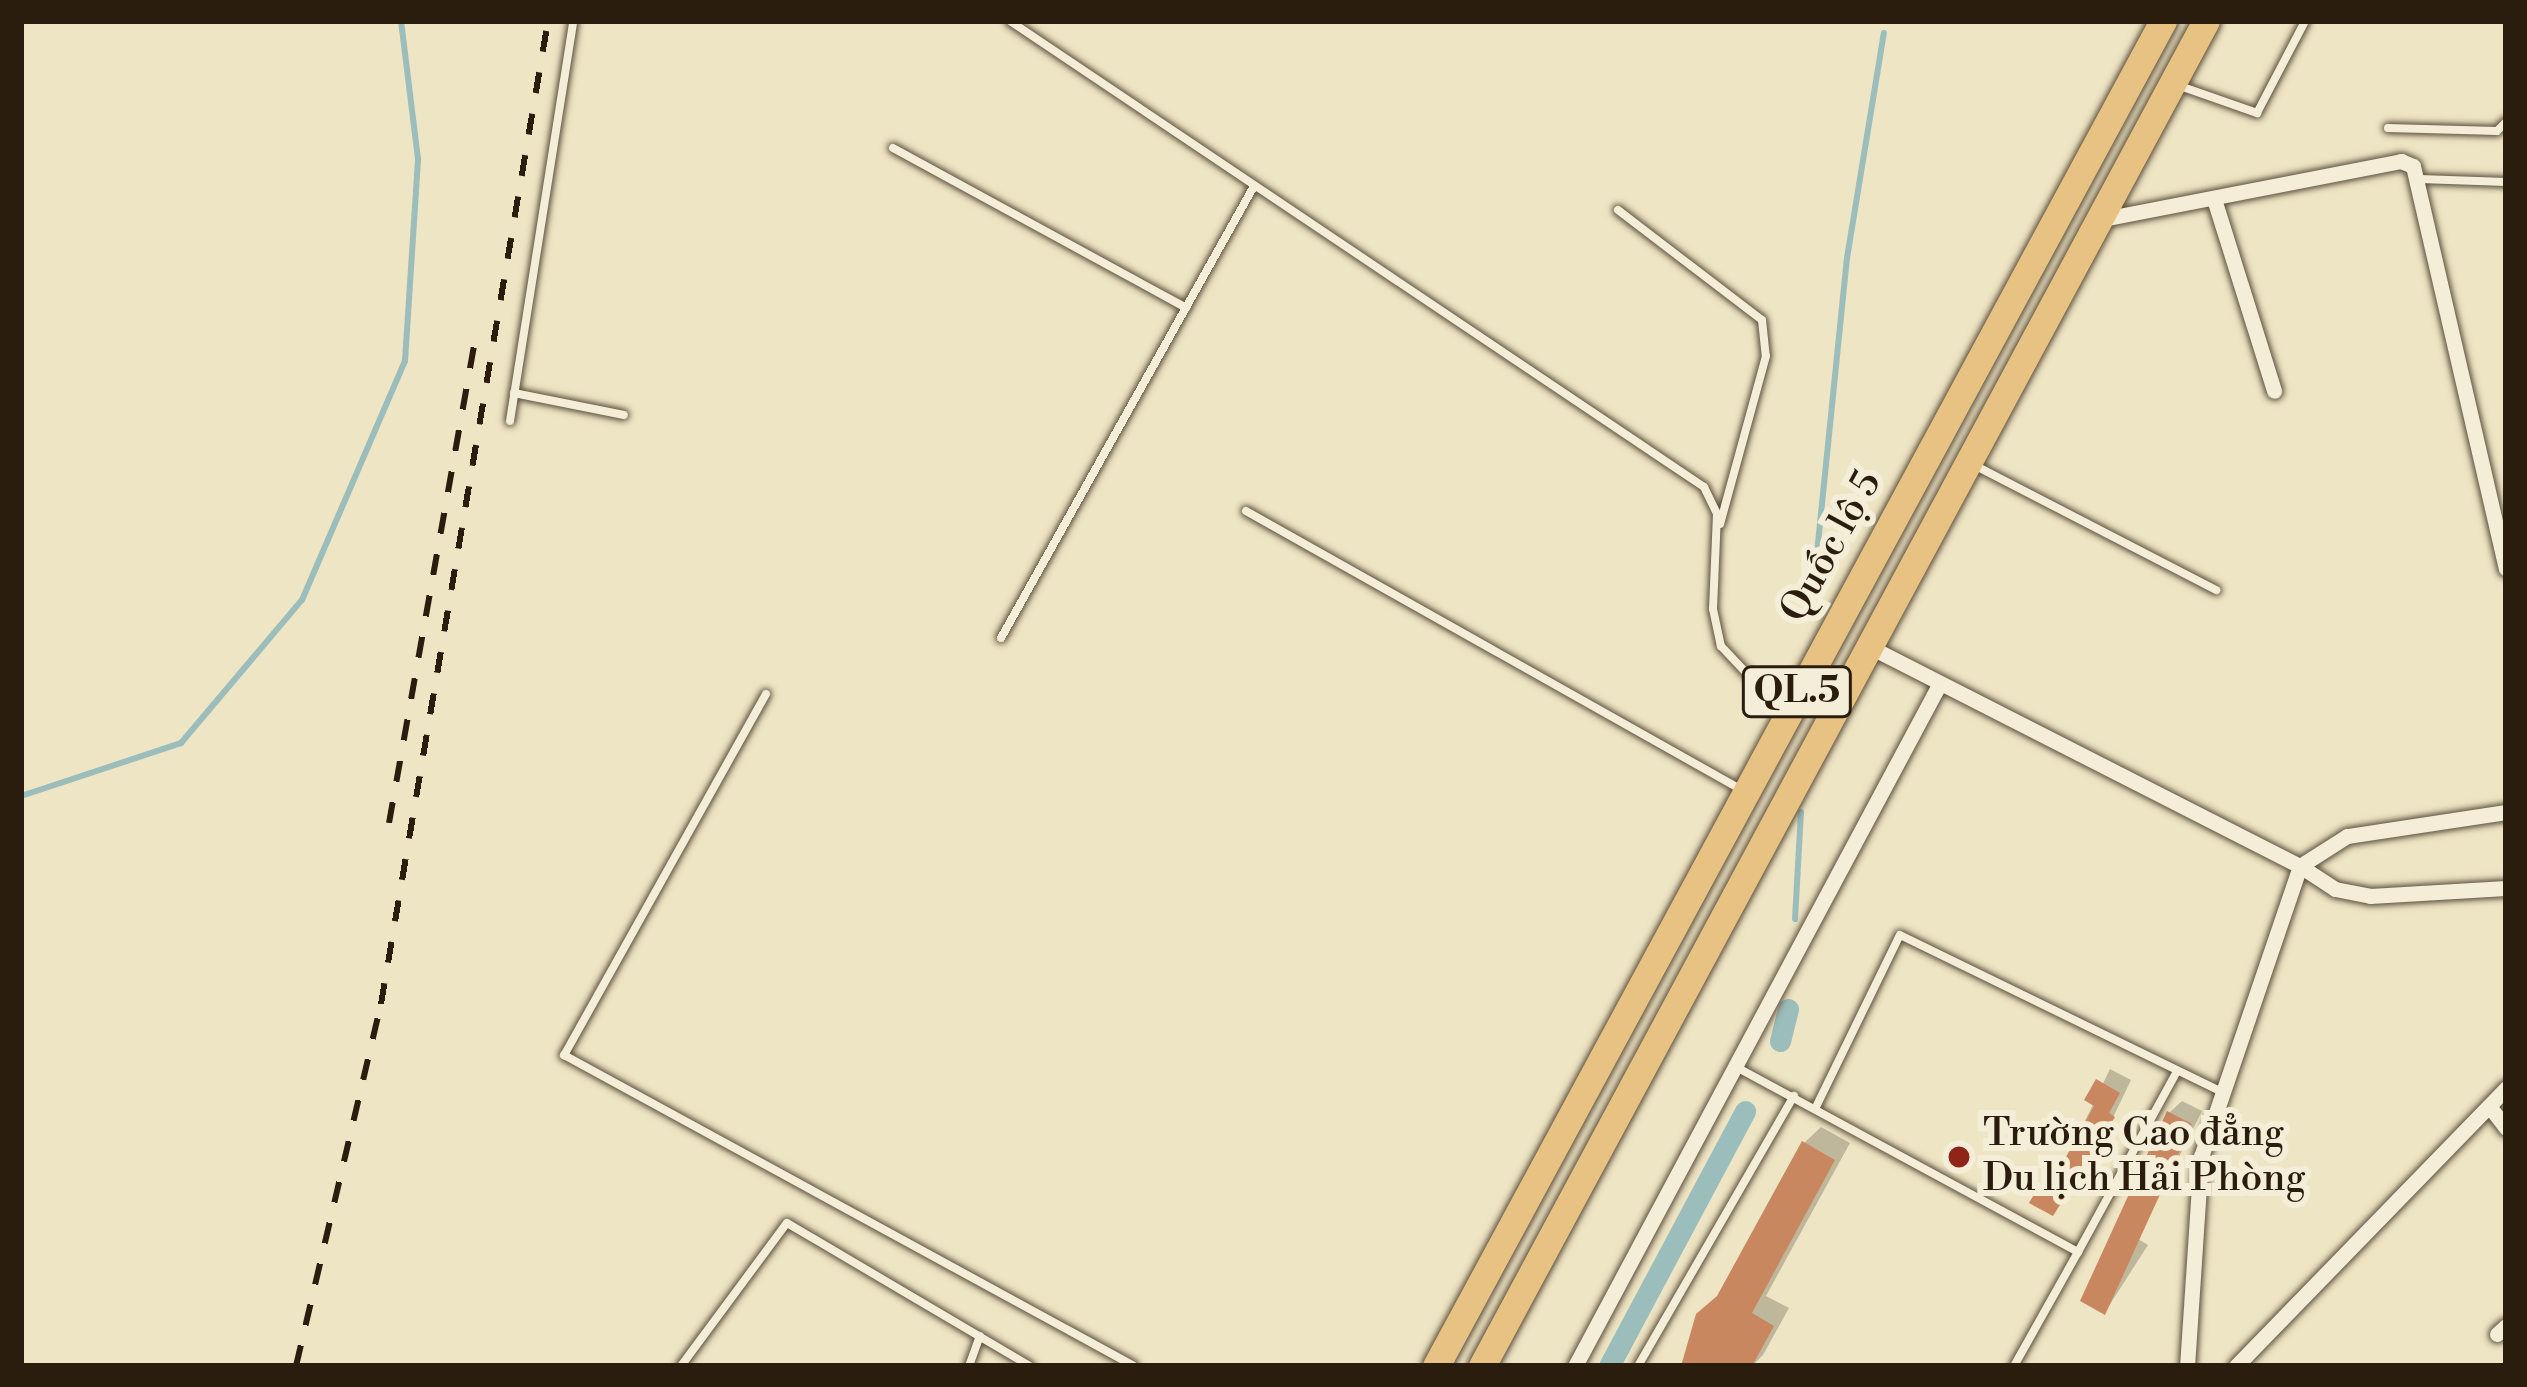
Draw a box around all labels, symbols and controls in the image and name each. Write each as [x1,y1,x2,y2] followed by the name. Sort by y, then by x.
[1771,463,1893,631] street label: Quốc lộ 5
[1740,662,1854,722] road number: QL.5
[1983,1112,2306,1203] place label: Trường Cao đẳng Du lịch Hải Phòng
[1946,1144,1972,1170] marker: Trường Cao đẳng Du lịch Hải Phòng

